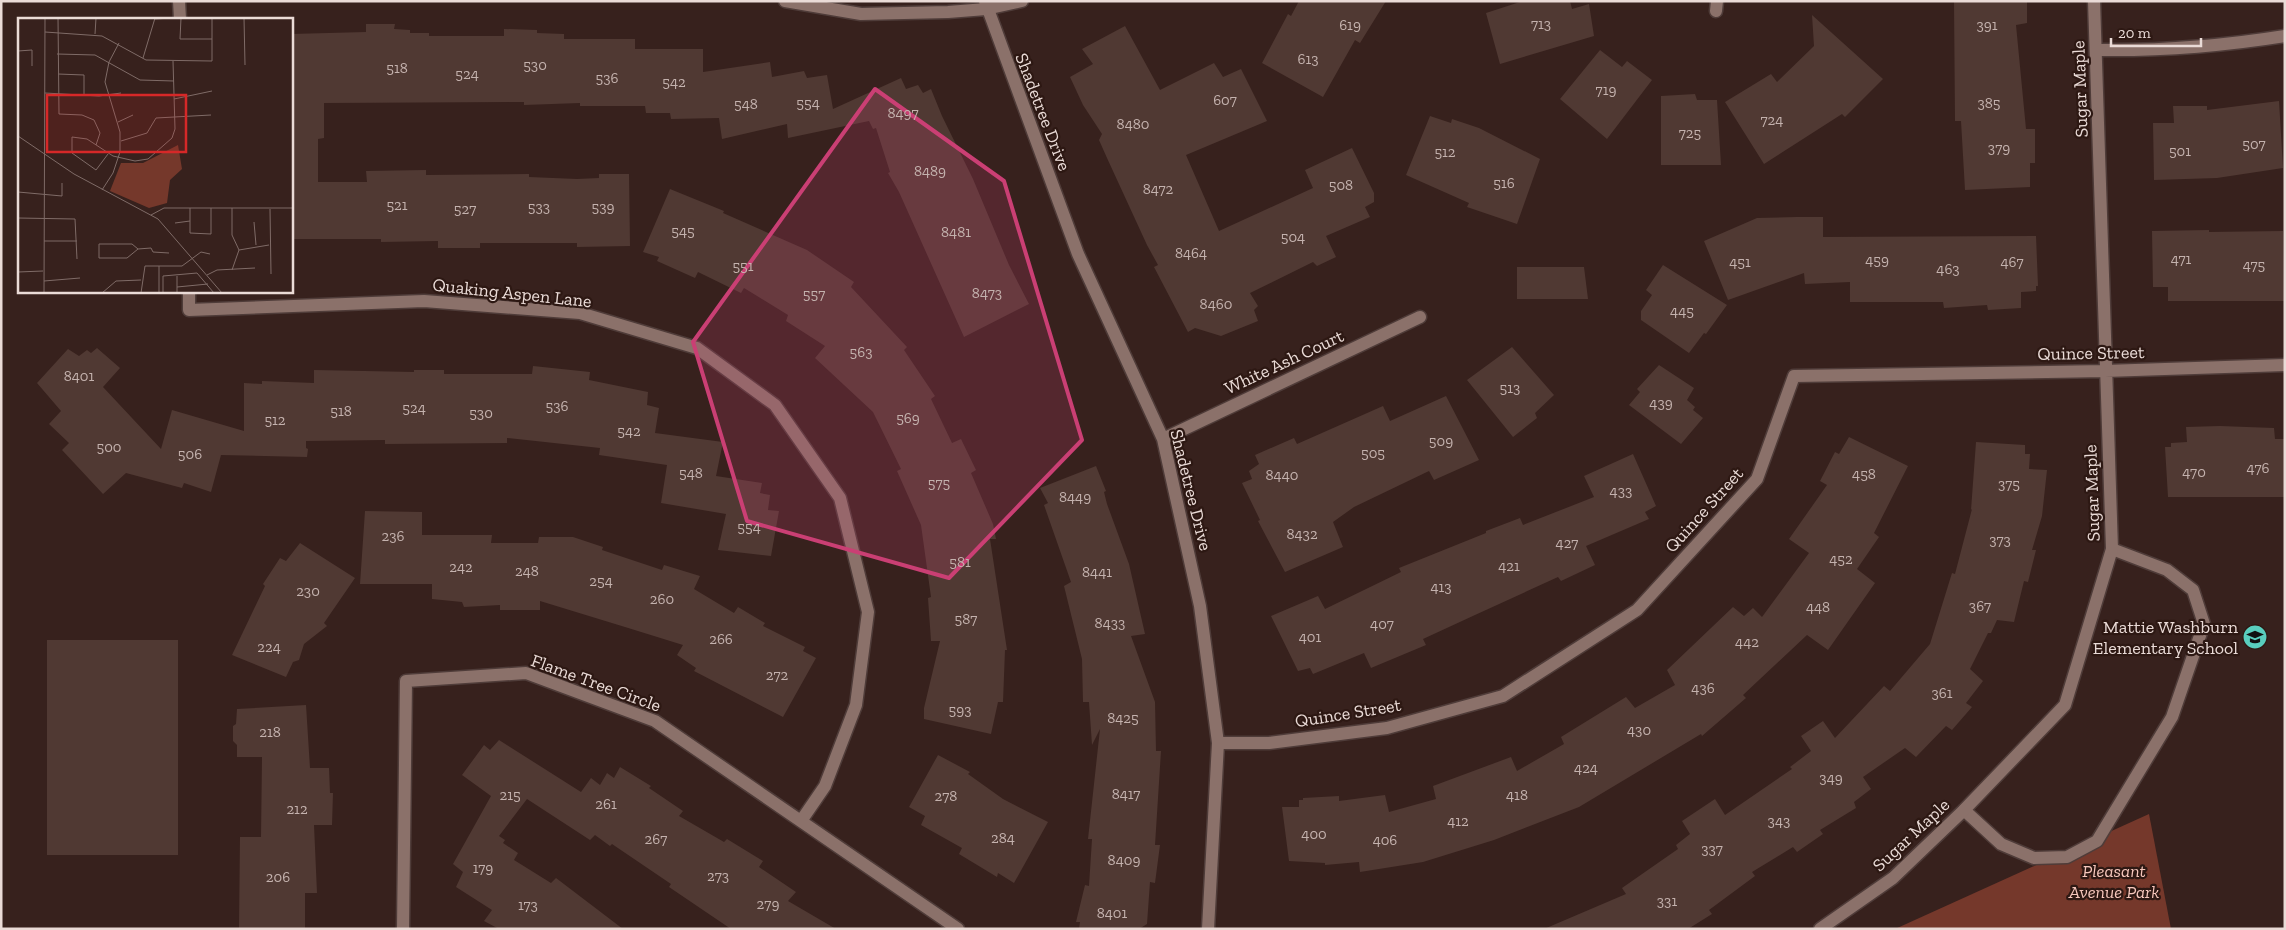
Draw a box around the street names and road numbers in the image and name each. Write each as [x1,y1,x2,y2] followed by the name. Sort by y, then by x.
[2067,40,2093,138] street label: Sugar Maple
[1010,50,1076,174] street label: Shadetree Drive
[431,274,593,312] street label: Quaking Aspen Lane
[1221,325,1348,399] street label: White Ash Court
[2037,341,2145,365] street label: Quince Street
[1165,427,1217,553] street label: Shadetree Drive
[2079,444,2105,542] street label: Sugar Maple
[1660,463,1748,557] street label: Quince Street
[528,649,664,717] street label: Flame Tree Circle
[1293,694,1403,732] street label: Quince Street
[1868,794,1954,876] street label: Sugar Maple

